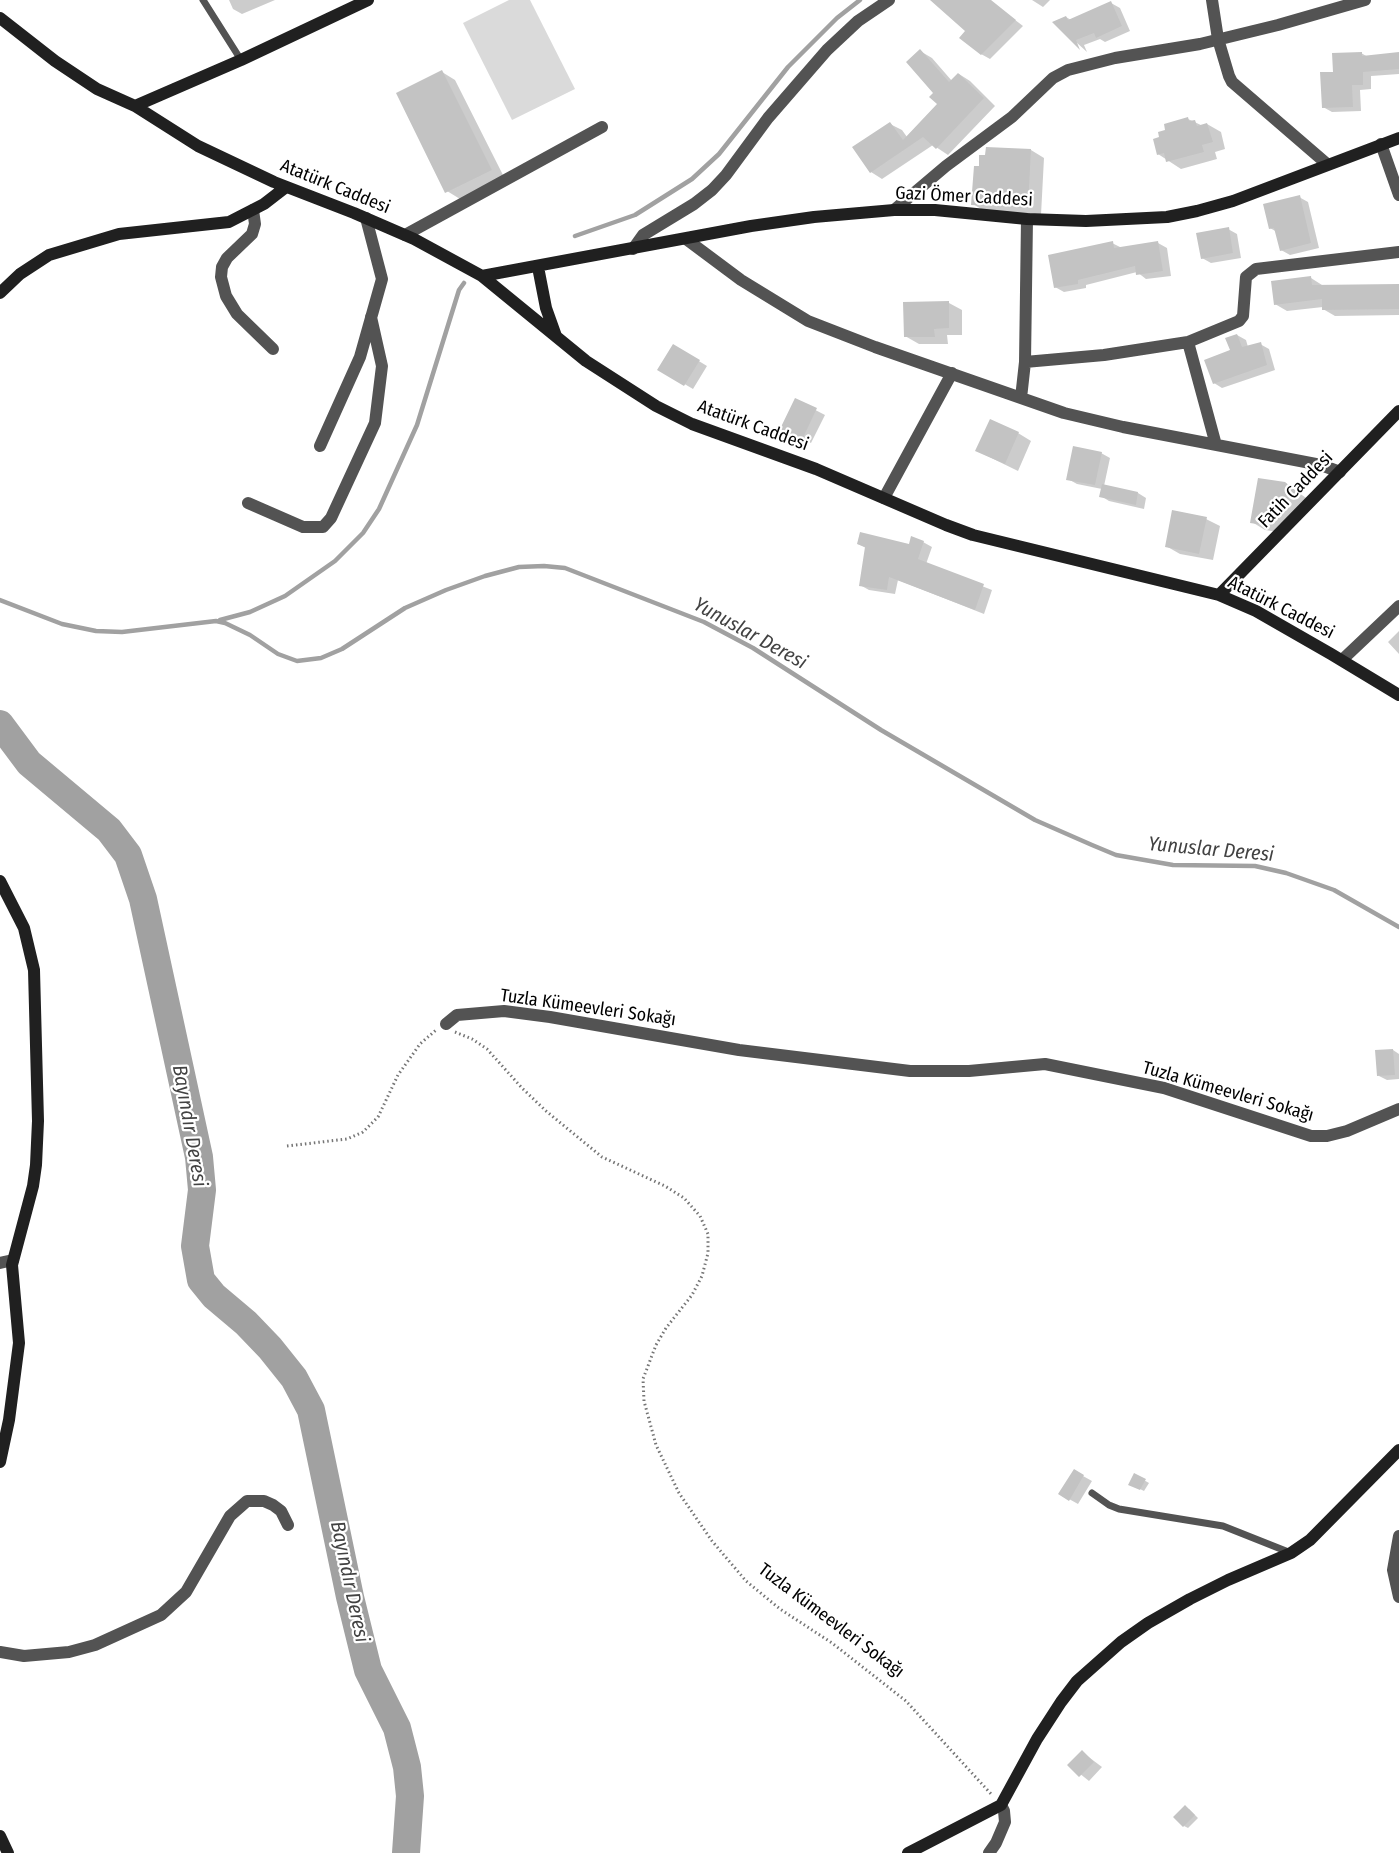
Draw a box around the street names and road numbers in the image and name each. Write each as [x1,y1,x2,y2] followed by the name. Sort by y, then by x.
[277,155,393,219] street label: Atatürk Caddesi
[895,183,1033,211] street label: Gazi Ömer Caddesi
[695,396,811,456] street label: Atatürk Caddesi
[1254,447,1338,533] street label: Fatih Caddesi
[1224,572,1338,644] street label: Atatürk Caddesi
[499,985,677,1031] street label: Tuzla Kümeevleri Sokağı
[1140,1057,1316,1127] street label: Tuzla Kümeevleri Sokağı
[754,1559,908,1683] street label: Tuzla Kümeevleri Sokağı

